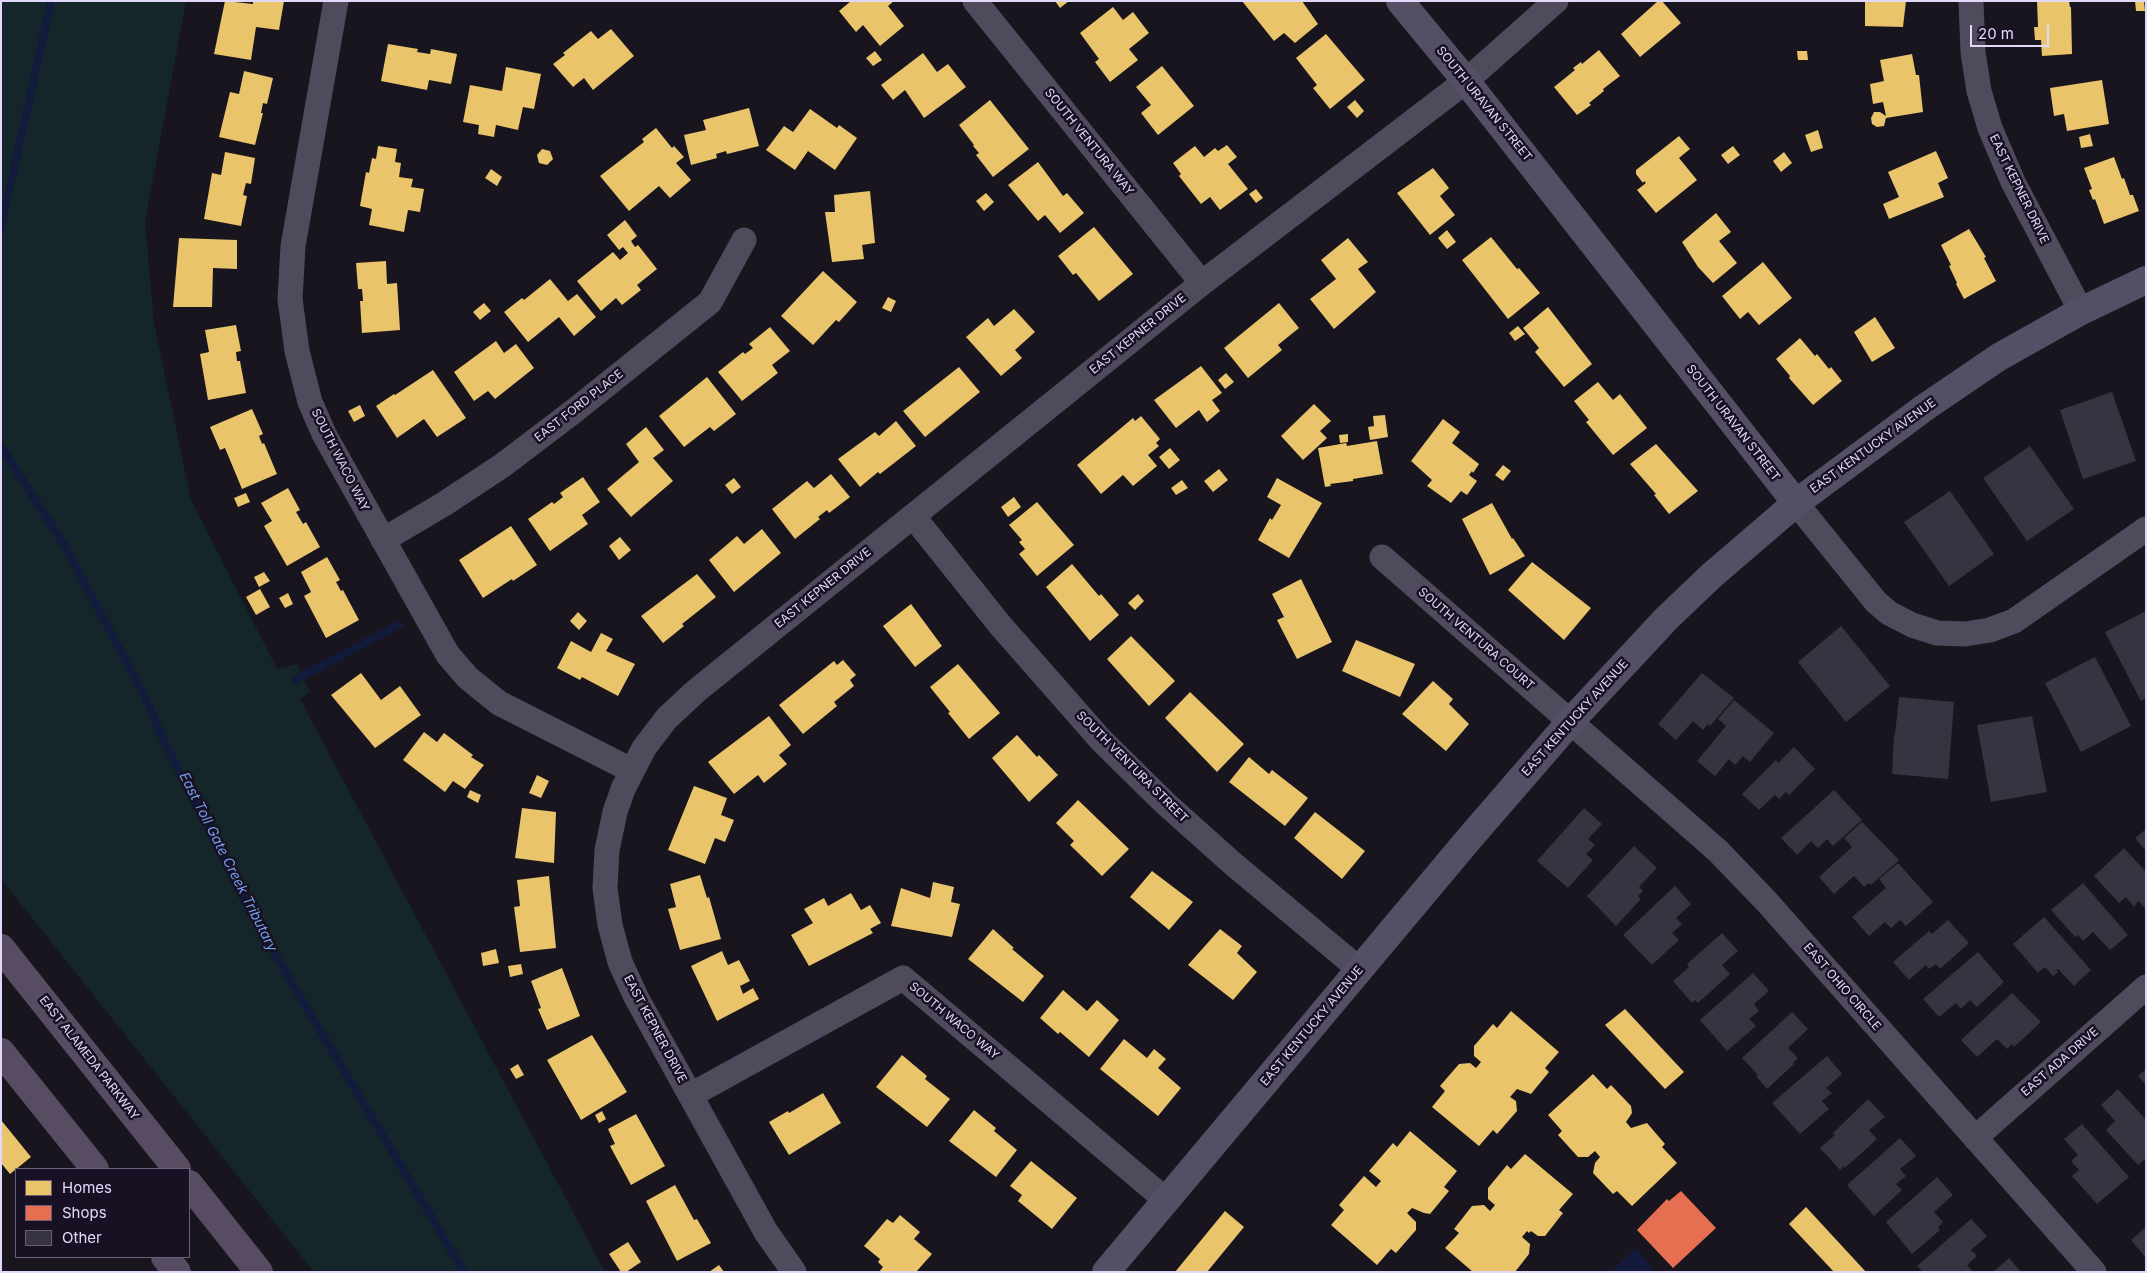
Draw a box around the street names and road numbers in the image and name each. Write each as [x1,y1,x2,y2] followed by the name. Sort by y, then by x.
[1433,44,1535,164] street label: SOUTH URAVAN STREET
[1042,86,1136,198] street label: SOUTH VENTURA WAY
[1986,132,2052,246] street label: EAST KEPNER DRIVE
[1087,291,1189,377] street label: EAST KEPNER DRIVE
[1683,362,1783,484] street label: SOUTH URAVAN STREET
[532,367,626,445] street label: EAST FORD PLACE
[1807,396,1939,496] street label: EAST KENTUCKY AVENUE
[308,406,372,514] street label: SOUTH WACO WAY
[772,545,874,631] street label: EAST KEPNER DRIVE
[1415,585,1537,693] street label: SOUTH VENTURA COURT
[1519,657,1631,779] street label: EAST KENTUCKY AVENUE
[1073,708,1191,826] street label: SOUTH VENTURA STREET
[1800,941,1884,1033] street label: EAST OHIO CIRCLE
[1258,963,1366,1089] street label: EAST KENTUCKY AVENUE
[621,973,689,1085] street label: EAST KEPNER DRIVE
[906,979,1002,1063] street label: SOUTH WACO WAY
[36,993,142,1123] street label: EAST ALAMEDA PARKWAY
[2018,1025,2102,1099] street label: EAST ADA DRIVE

